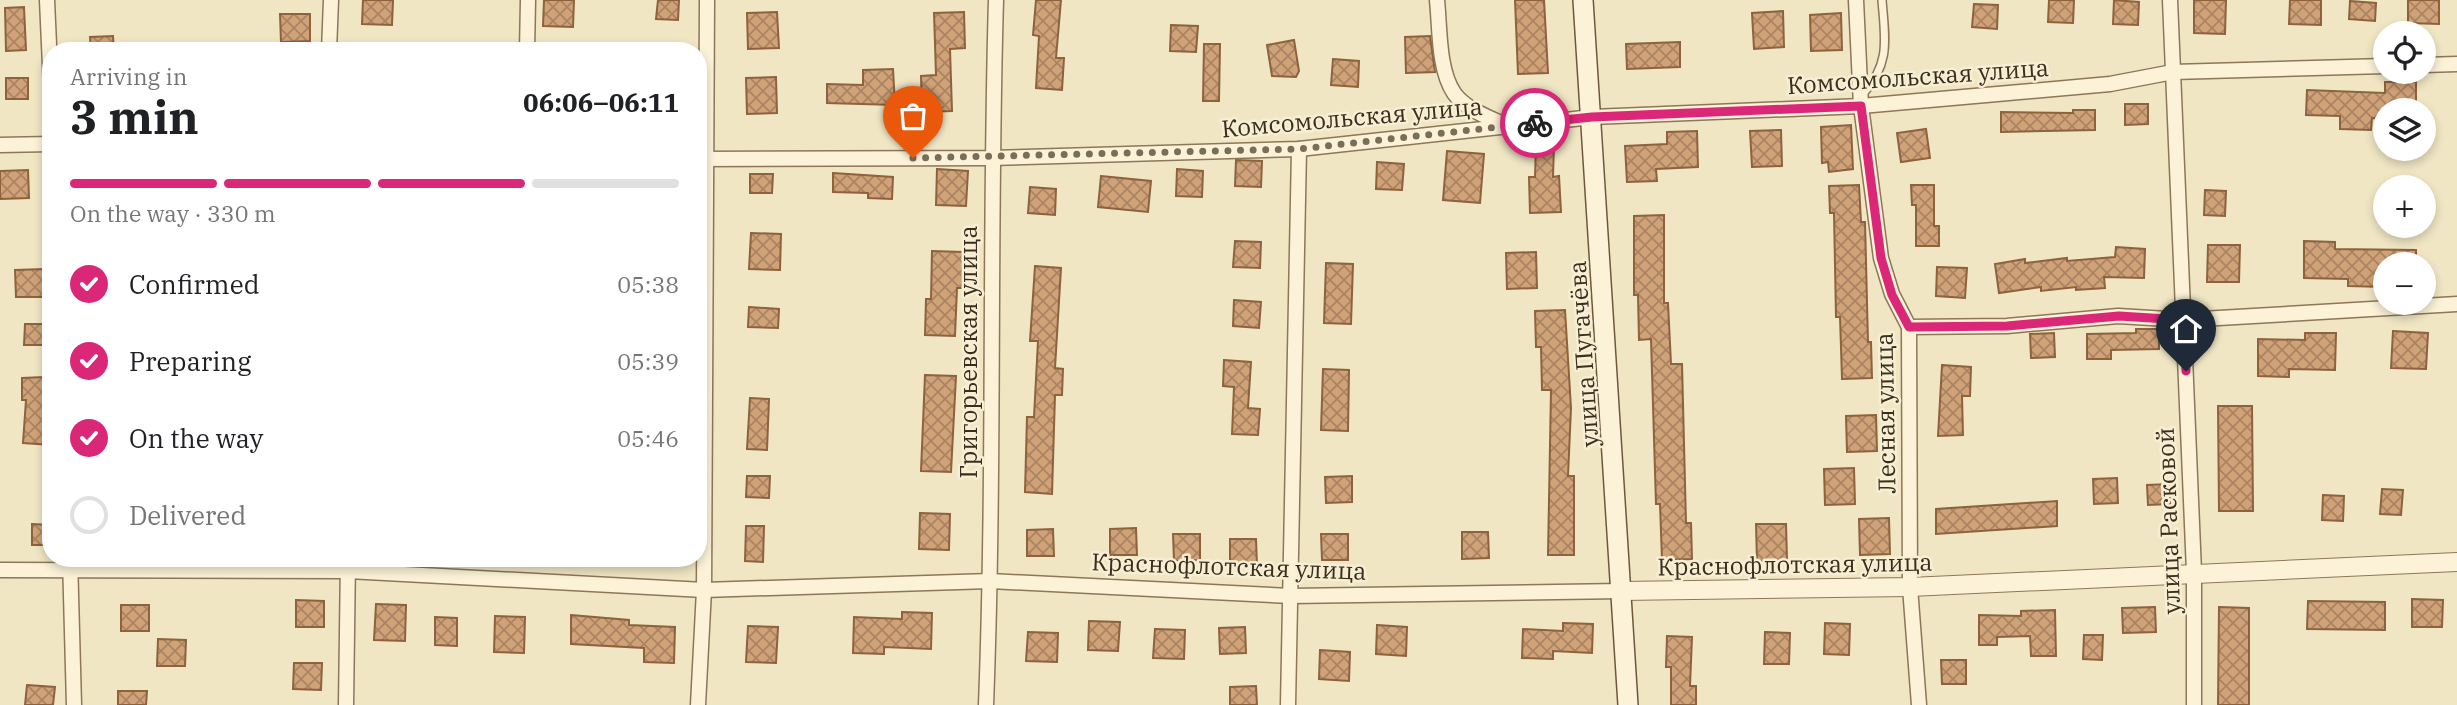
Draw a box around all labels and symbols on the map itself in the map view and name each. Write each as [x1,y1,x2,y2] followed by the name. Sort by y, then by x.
[1786,51,2050,101] street label: Комсомольская улица
[883,86,943,158] pin
[1500,88,1570,158] courier
[1220,90,1484,144] street label: Комсомольская улица
[952,225,984,479] street label: Григорьевская улица
[1561,260,1605,448] street label: улица Пугачёва
[2156,299,2216,371] pin
[1868,332,1902,494] street label: Лесная улица
[2149,427,2187,615] street label: улица Расковой
[1091,545,1367,587] street label: Краснофлотская улица
[1657,546,1933,582] street label: Краснофлотская улица

